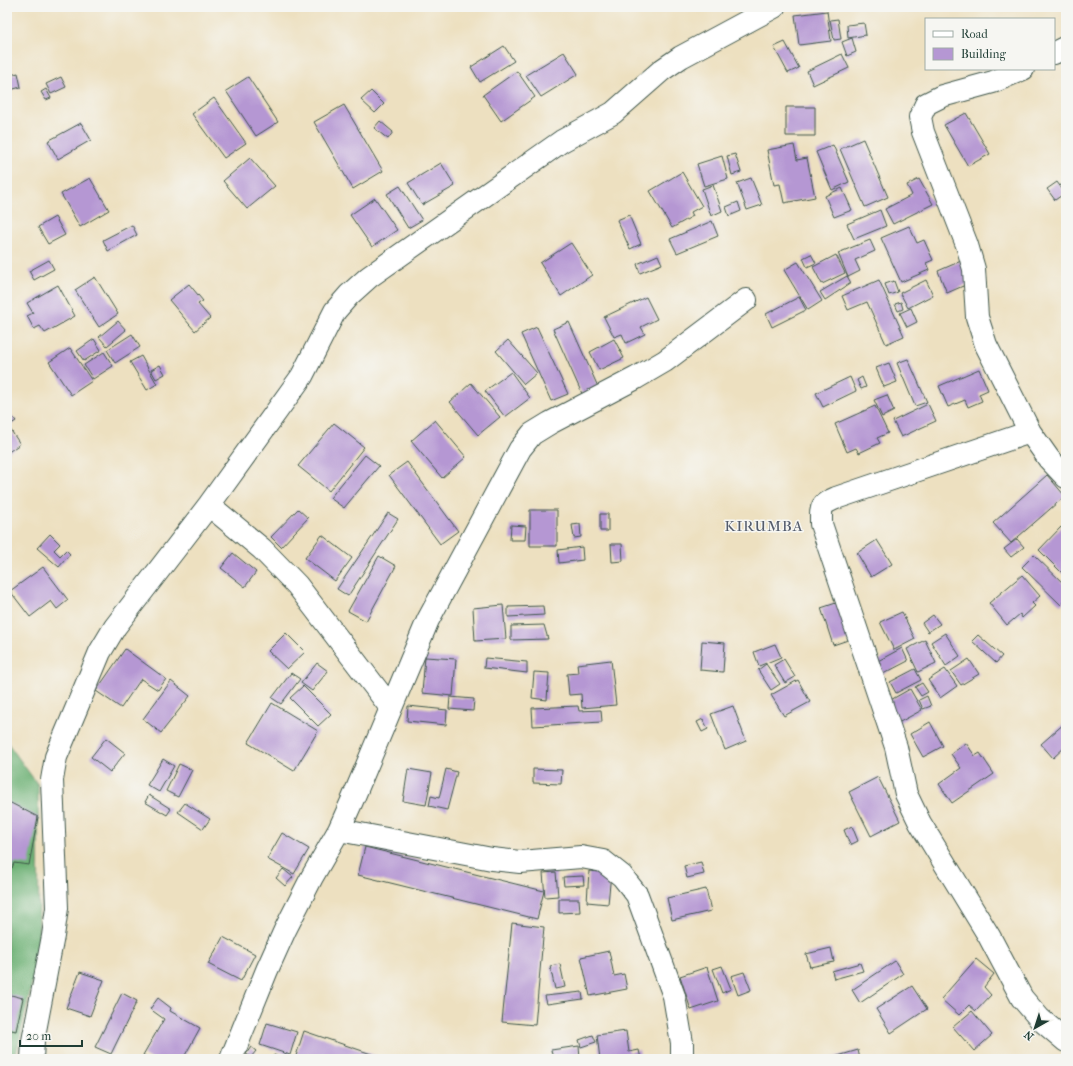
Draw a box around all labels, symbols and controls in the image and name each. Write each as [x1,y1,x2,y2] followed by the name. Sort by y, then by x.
[925,18,1055,70] legend
[961,27,988,41] text: Road
[961,47,1006,61] text: Building
[725,517,803,535] district label: KIRUMBA
[1015,1008,1055,1048] north arrow
[20,1022,82,1048] scale bar
[1021,1027,1036,1043] text: N
[26,1029,51,1043] text: 20 m

